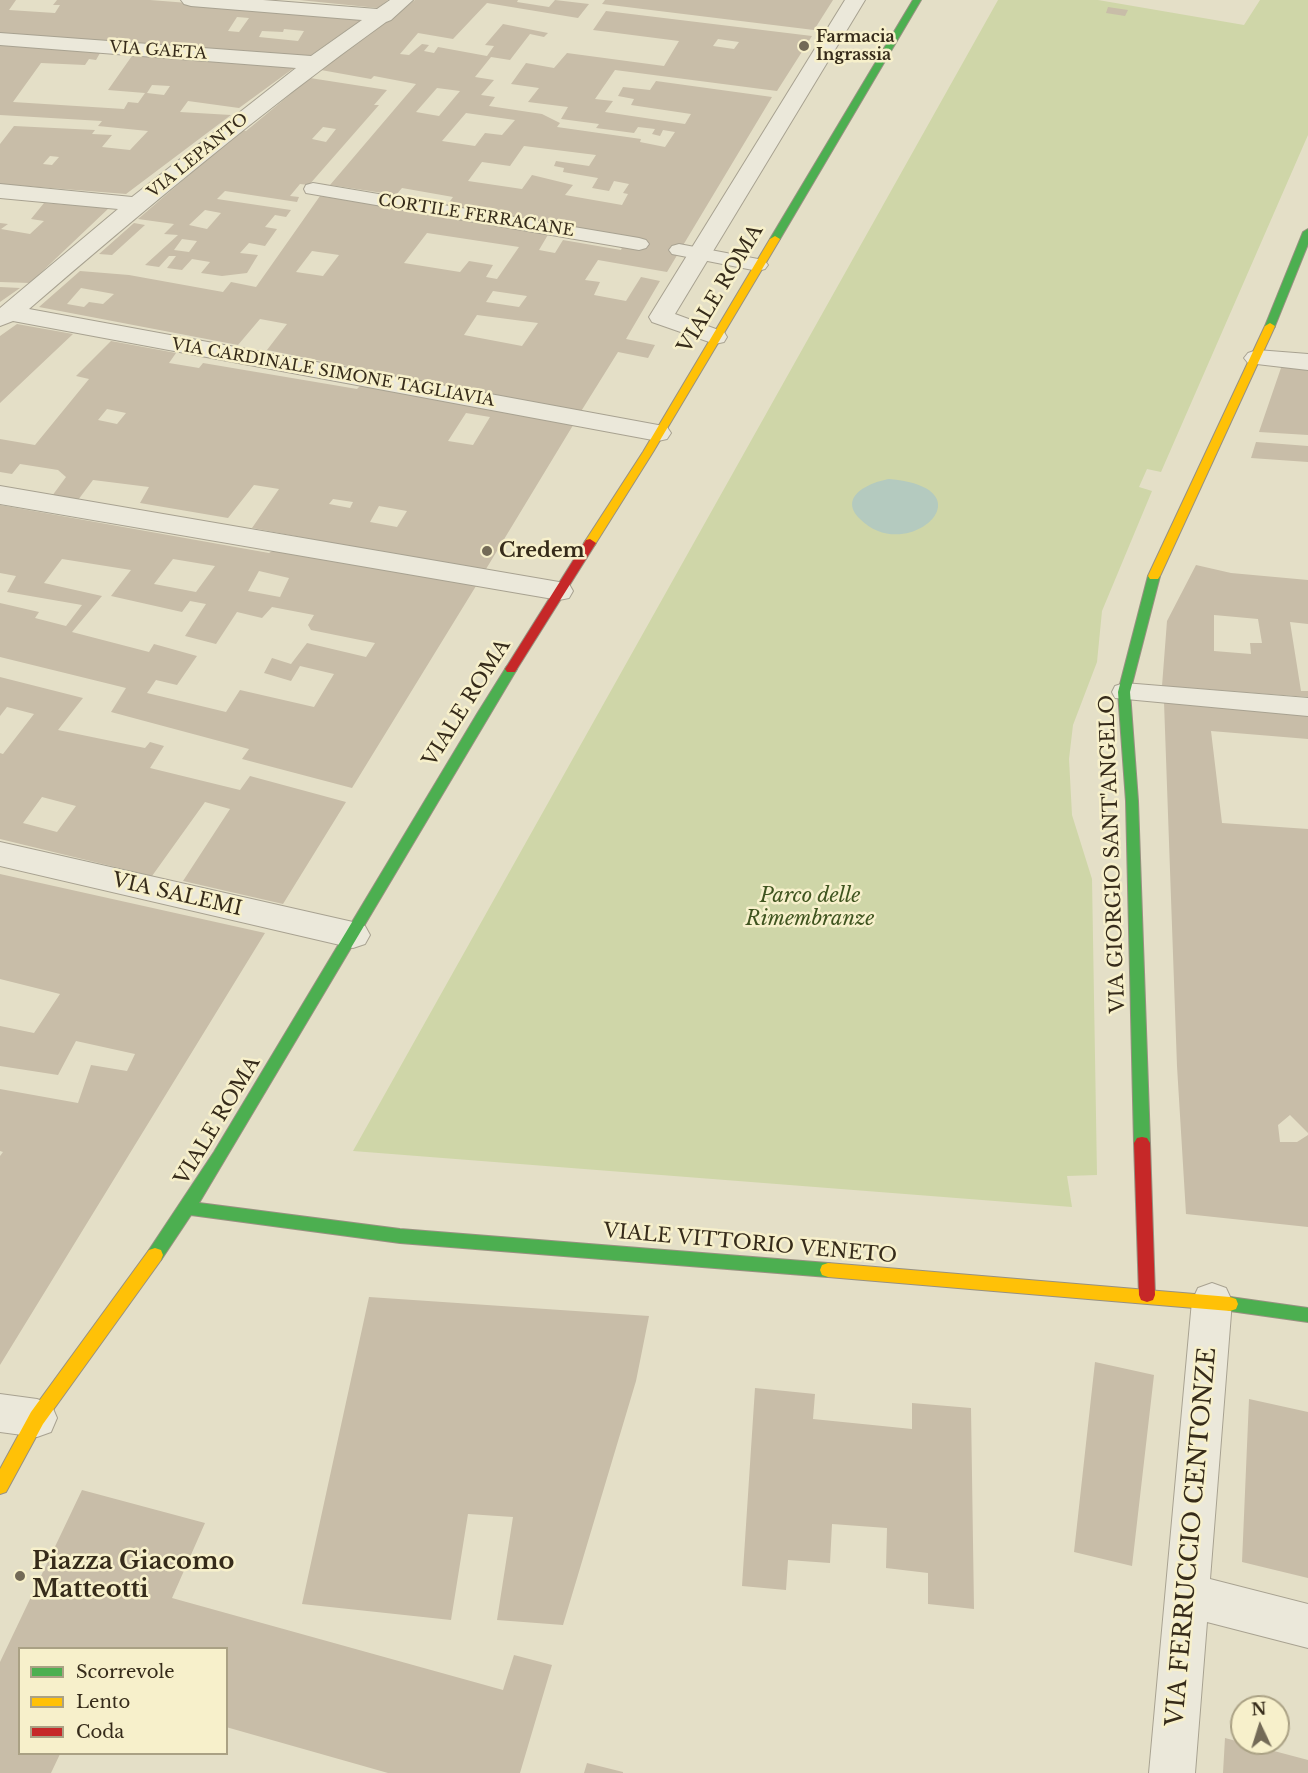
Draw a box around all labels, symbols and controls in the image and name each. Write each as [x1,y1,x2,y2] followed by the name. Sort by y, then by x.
[816,27,895,65] place label: Farmacia Ingrassia
[109,38,207,64] street label: VIA GAETA
[797,39,811,53] marker: Farmacia Ingrassia
[144,110,252,202] street label: VIA LEPANTO
[377,191,575,241] street label: CORTILE FERRACANE
[673,220,769,358] street label: VIALE ROMA
[170,335,496,411] street label: VIA CARDINALE SIMONE TAGLIAVIA
[499,539,585,563] place label: Credem
[480,544,494,558] marker: Credem
[418,635,516,771] street label: VIALE ROMA
[1095,694,1131,1014] street label: VIA GIORGIO SANT'ANGELO
[110,868,244,922] street label: VIA SALEMI
[746,884,874,931] park label: Parco delle Rimembranze
[170,1052,266,1190] street label: VIALE ROMA
[602,1219,898,1269] street label: VIALE VITTORIO VENETO
[1161,1346,1223,1728] street label: VIA FERRUCCIO CENTONZE
[32,1548,234,1604] place label: Piazza Giacomo Matteotti
[13,1569,27,1583] marker: Piazza Giacomo Matteotti
[18,1647,228,1755] legend
[76,1661,175,1683] text: Scorrevole
[76,1691,130,1713] text: Lento
[1230,1695,1290,1755] north arrow
[1251,1699,1267,1720] text: N
[76,1721,124,1743] text: Coda

